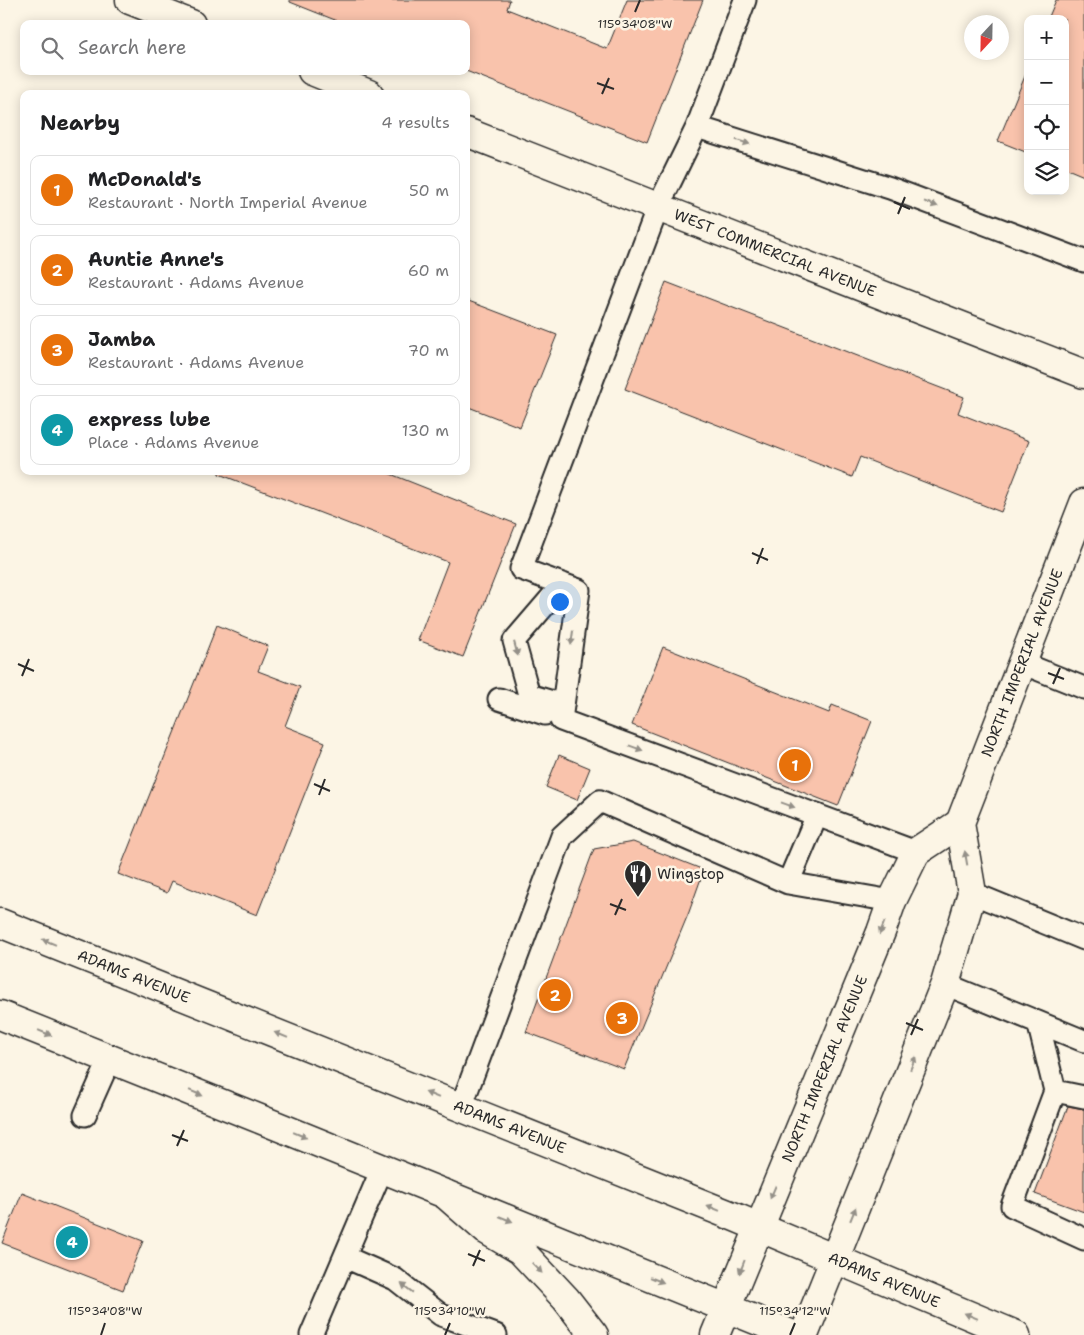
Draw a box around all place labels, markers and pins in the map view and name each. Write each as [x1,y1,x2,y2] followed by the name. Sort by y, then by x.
[779,746,811,784] pin: 1
[623,859,653,898] restaurant icon: Wingstop
[657,864,724,884] place label: Wingstop
[539,976,571,1014] pin: 2
[606,999,638,1037] pin: 3
[56,1223,88,1261] pin: 4

